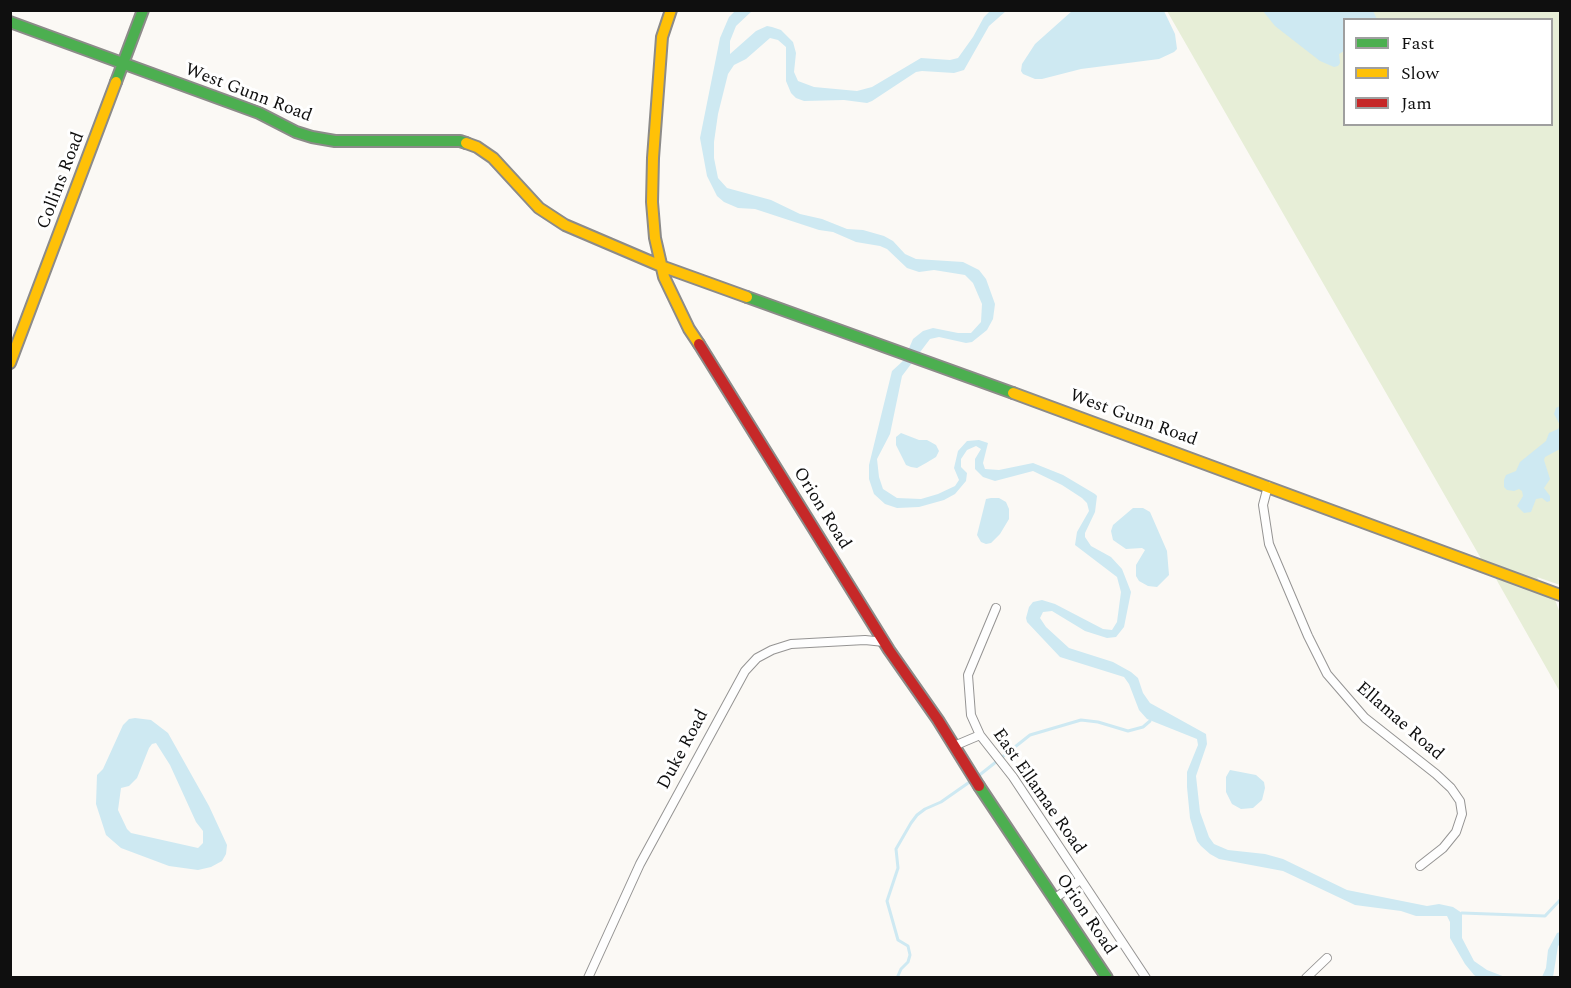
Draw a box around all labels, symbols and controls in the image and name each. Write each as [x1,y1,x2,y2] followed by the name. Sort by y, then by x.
[1343,18,1553,126] legend
[1401,30,1434,57] text: Fast
[181,60,315,128] street label: West Gunn Road
[1401,60,1439,87] text: Slow
[1401,90,1432,117] text: Jam
[34,129,90,233] street label: Collins Road
[1066,386,1200,452] street label: West Gunn Road
[787,464,855,554] street label: Orion Road
[1351,678,1447,766] street label: Ellamae Road
[654,706,714,794] street label: Duke Road
[987,725,1089,859] street label: East Ellamae Road
[1050,871,1120,959] street label: Orion Road

